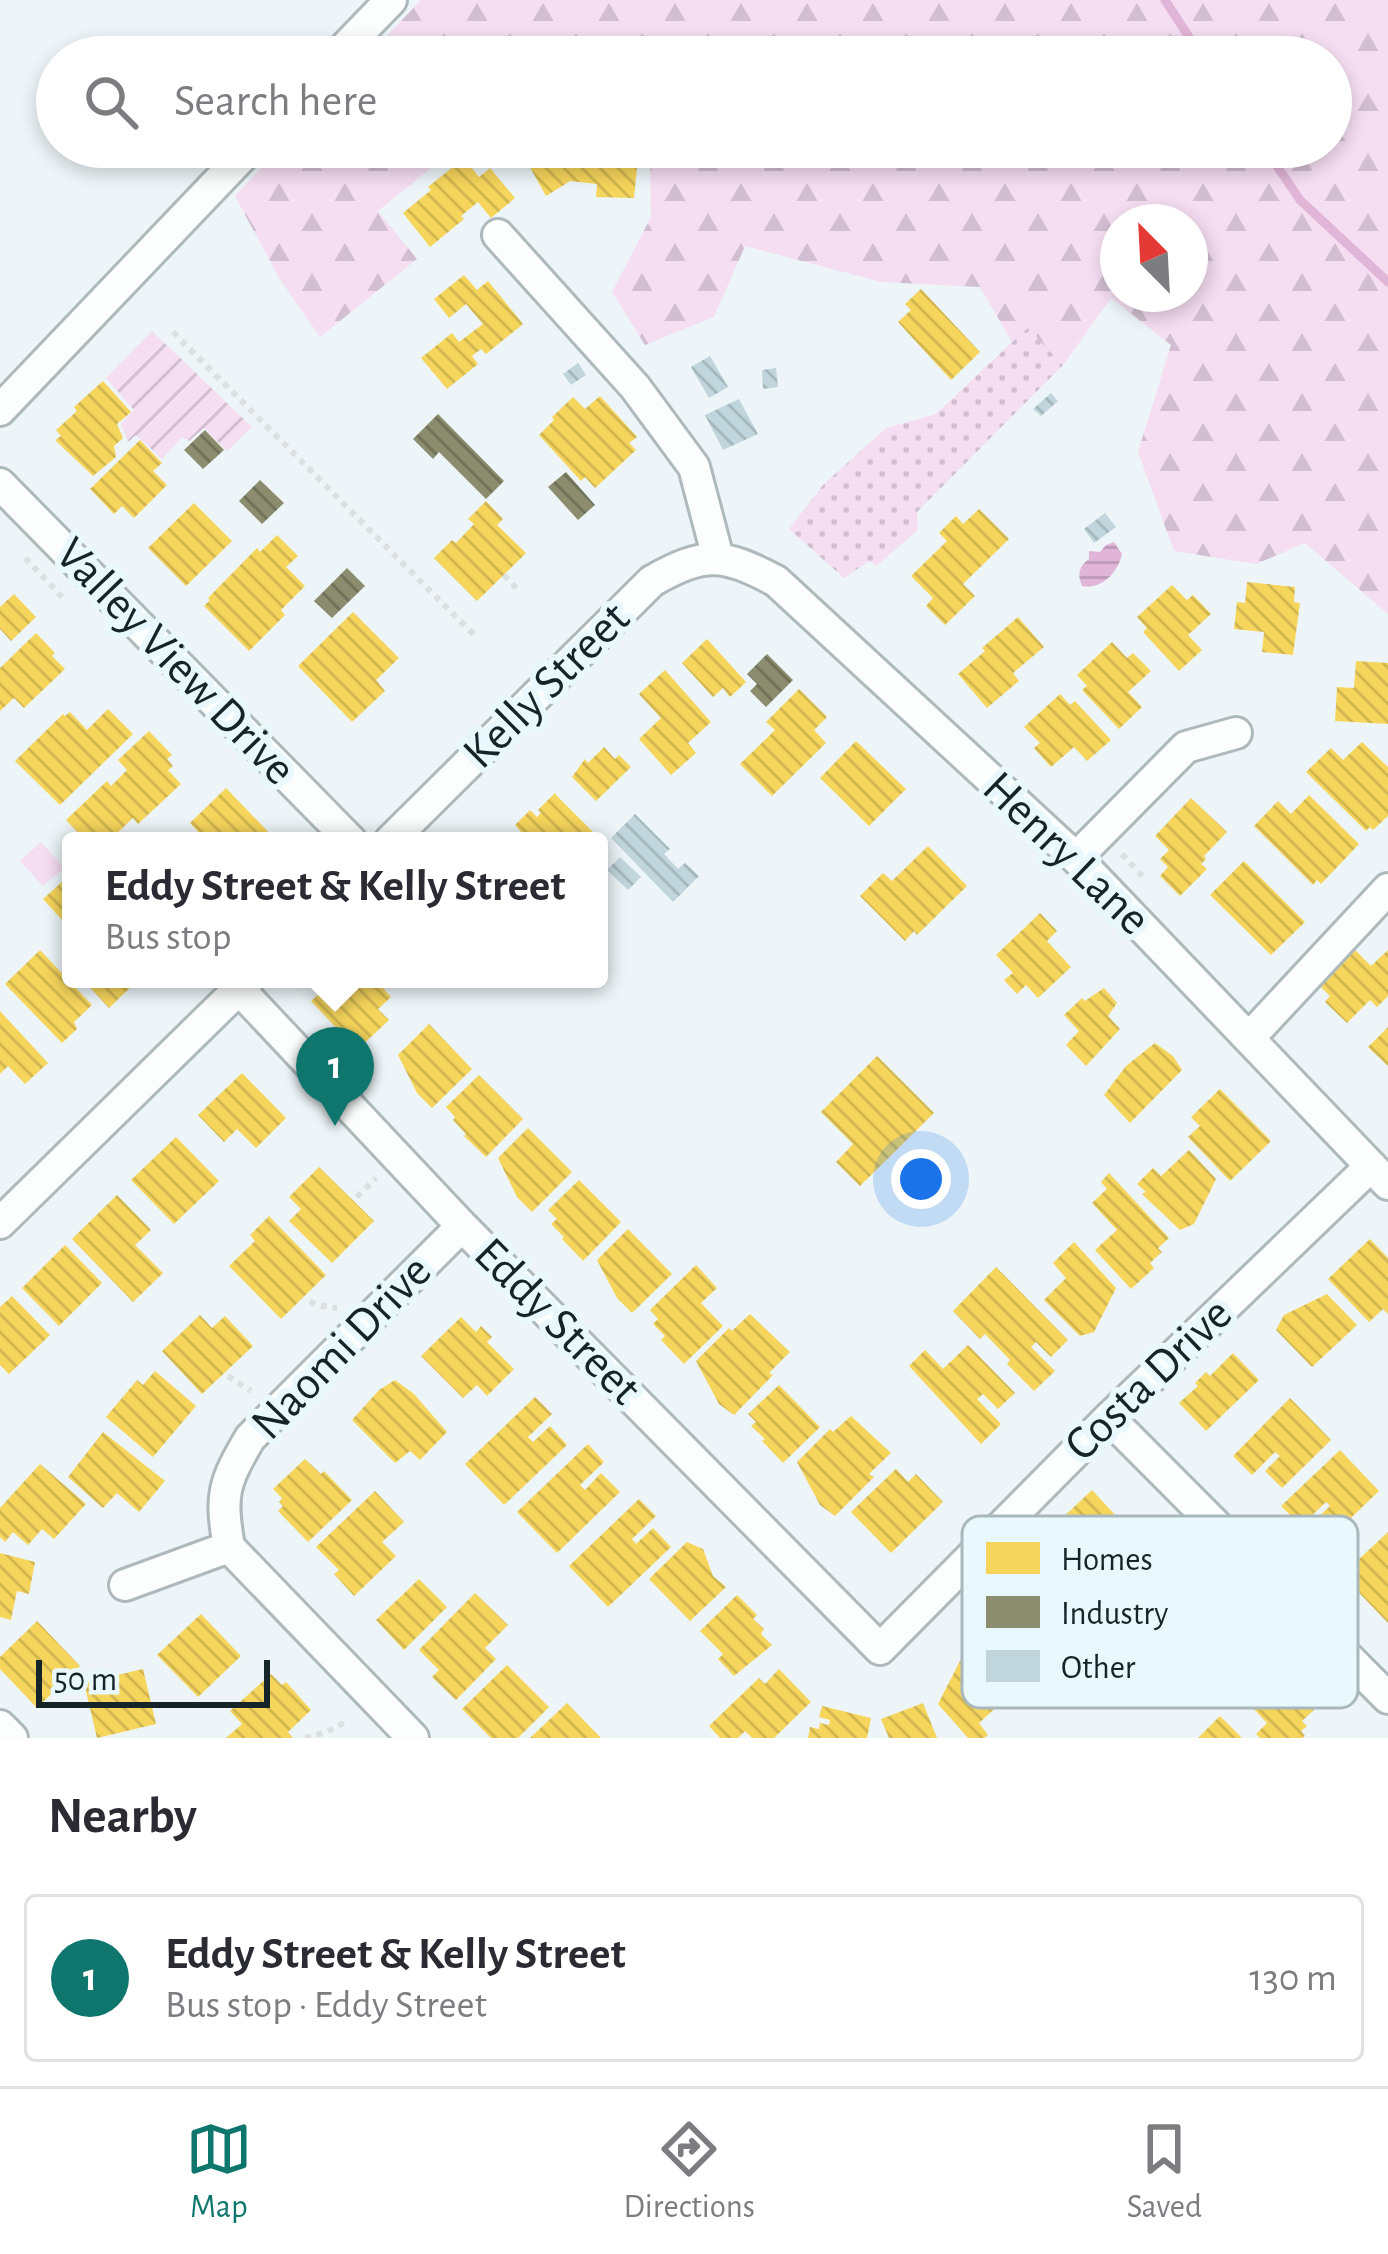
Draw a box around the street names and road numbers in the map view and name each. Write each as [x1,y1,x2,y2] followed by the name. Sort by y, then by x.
[46,530,304,794] street label: Valley View Drive
[455,594,639,778] street label: Kelly Street
[973,763,1159,945] street label: Henry Lane
[465,1230,649,1414] street label: Eddy Street
[243,1247,441,1449] street label: Naomi Drive
[1057,1290,1241,1470] street label: Costa Drive

